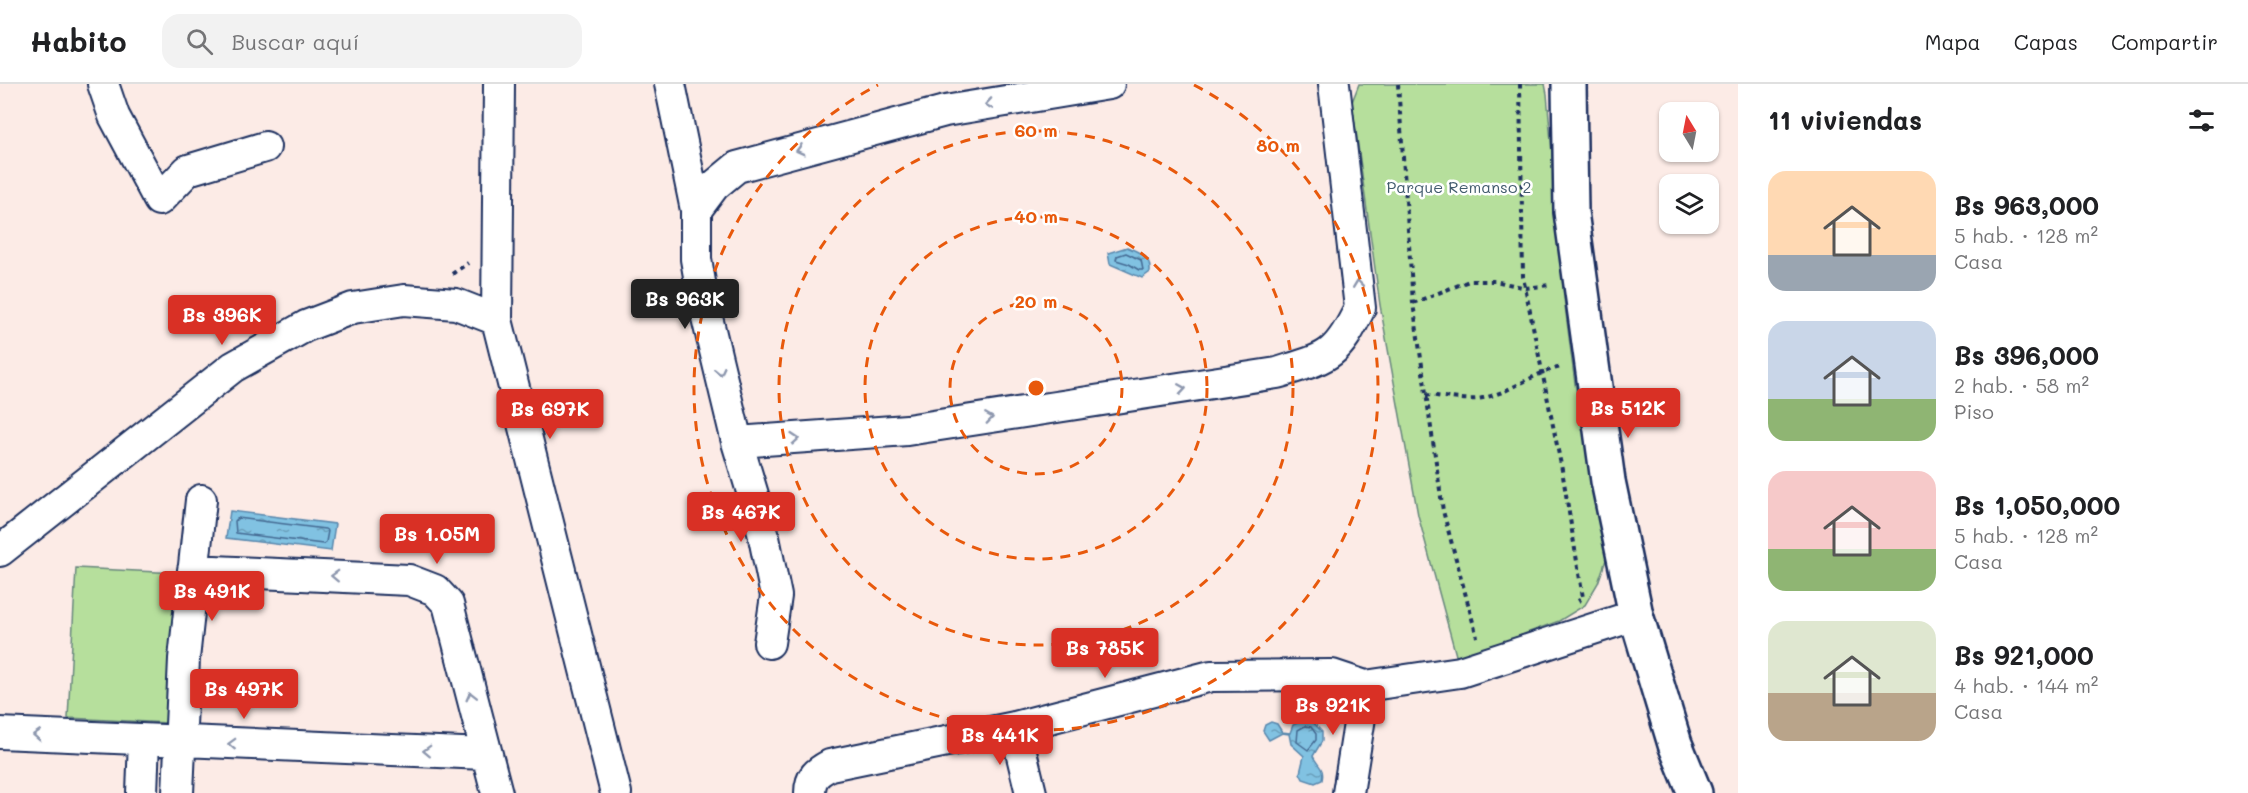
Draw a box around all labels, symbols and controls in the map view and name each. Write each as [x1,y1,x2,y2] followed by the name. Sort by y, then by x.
[162,14,582,68] search box
[30,23,126,59] text: Habito
[183,25,216,58] icon: search
[231,27,359,56] text: Buscar aquí
[1925,28,1981,55] text: Mapa
[2014,28,2078,55] text: Capas
[2111,28,2218,55] text: Compartir
[984,97,994,109] one-way arrow
[1659,102,1719,162] north arrow
[1659,102,1719,234] map controls
[1768,103,1922,137] text: 11 viviendas
[2185,104,2218,137] icon: filters
[1014,118,1058,142] text: 60 m
[1256,133,1300,157] text: 80 m
[795,143,806,155] one-way arrow
[1659,174,1719,234] button: layers
[1387,176,1531,197] park label: Parque Remanso 2
[1954,188,2099,222] text: Bs 963,000
[1816,195,1888,267] icon: home
[1014,204,1058,228] text: 40 m
[1954,222,2098,248] text: 5 hab. · 128 m²
[1954,248,2003,274] text: Casa
[630,279,740,330] pin: Bs 963K
[1352,279,1364,288] one-way arrow
[645,285,725,311] text: Bs 963K
[1015,289,1057,313] text: 20 m
[167,295,277,346] pin: Bs 396K
[182,301,262,327] text: Bs 396K
[1954,338,2099,372] text: Bs 396,000
[1816,345,1888,417] icon: home
[712,366,725,376] one-way arrow
[1954,372,2089,398] text: 2 hab. · 58 m²
[1026,378,1046,398] centre of rings
[1176,383,1186,396] one-way arrow
[1573,388,1683,439] pin: Bs 512K
[495,389,605,440] pin: Bs 697K
[1590,394,1666,420] text: Bs 512K
[510,395,590,421] text: Bs 697K
[1954,398,1994,424] text: Piso
[984,412,993,424] one-way arrow
[790,433,800,446] one-way arrow
[1954,488,2120,522] text: Bs 1,050,000
[686,492,796,543] pin: Bs 467K
[1816,495,1888,567] icon: home
[701,498,781,524] text: Bs 467K
[375,514,499,565] pin: Bs 1.05M
[394,520,480,546] text: Bs 1.05M
[1954,522,2098,548] text: 5 hab. · 128 m²
[1954,548,2003,574] text: Casa
[331,570,340,583] one-way arrow
[157,571,267,622] pin: Bs 491K
[173,577,251,603] text: Bs 491K
[1050,628,1160,679] pin: Bs 785K
[1065,634,1145,660] text: Bs 785K
[1954,638,2094,672] text: Bs 921,000
[1816,645,1888,717] icon: home
[189,669,299,720] pin: Bs 497K
[1954,672,2098,698] text: 4 hab. · 144 m²
[204,675,284,701] text: Bs 497K
[1278,685,1388,736] pin: Bs 921K
[465,691,478,701] one-way arrow
[1295,691,1371,717] text: Bs 921K
[1954,698,2003,724] text: Casa
[945,715,1055,766] pin: Bs 441K
[961,721,1039,747] text: Bs 441K
[32,728,41,741] one-way arrow
[227,737,236,750] one-way arrow
[422,745,431,758] one-way arrow

